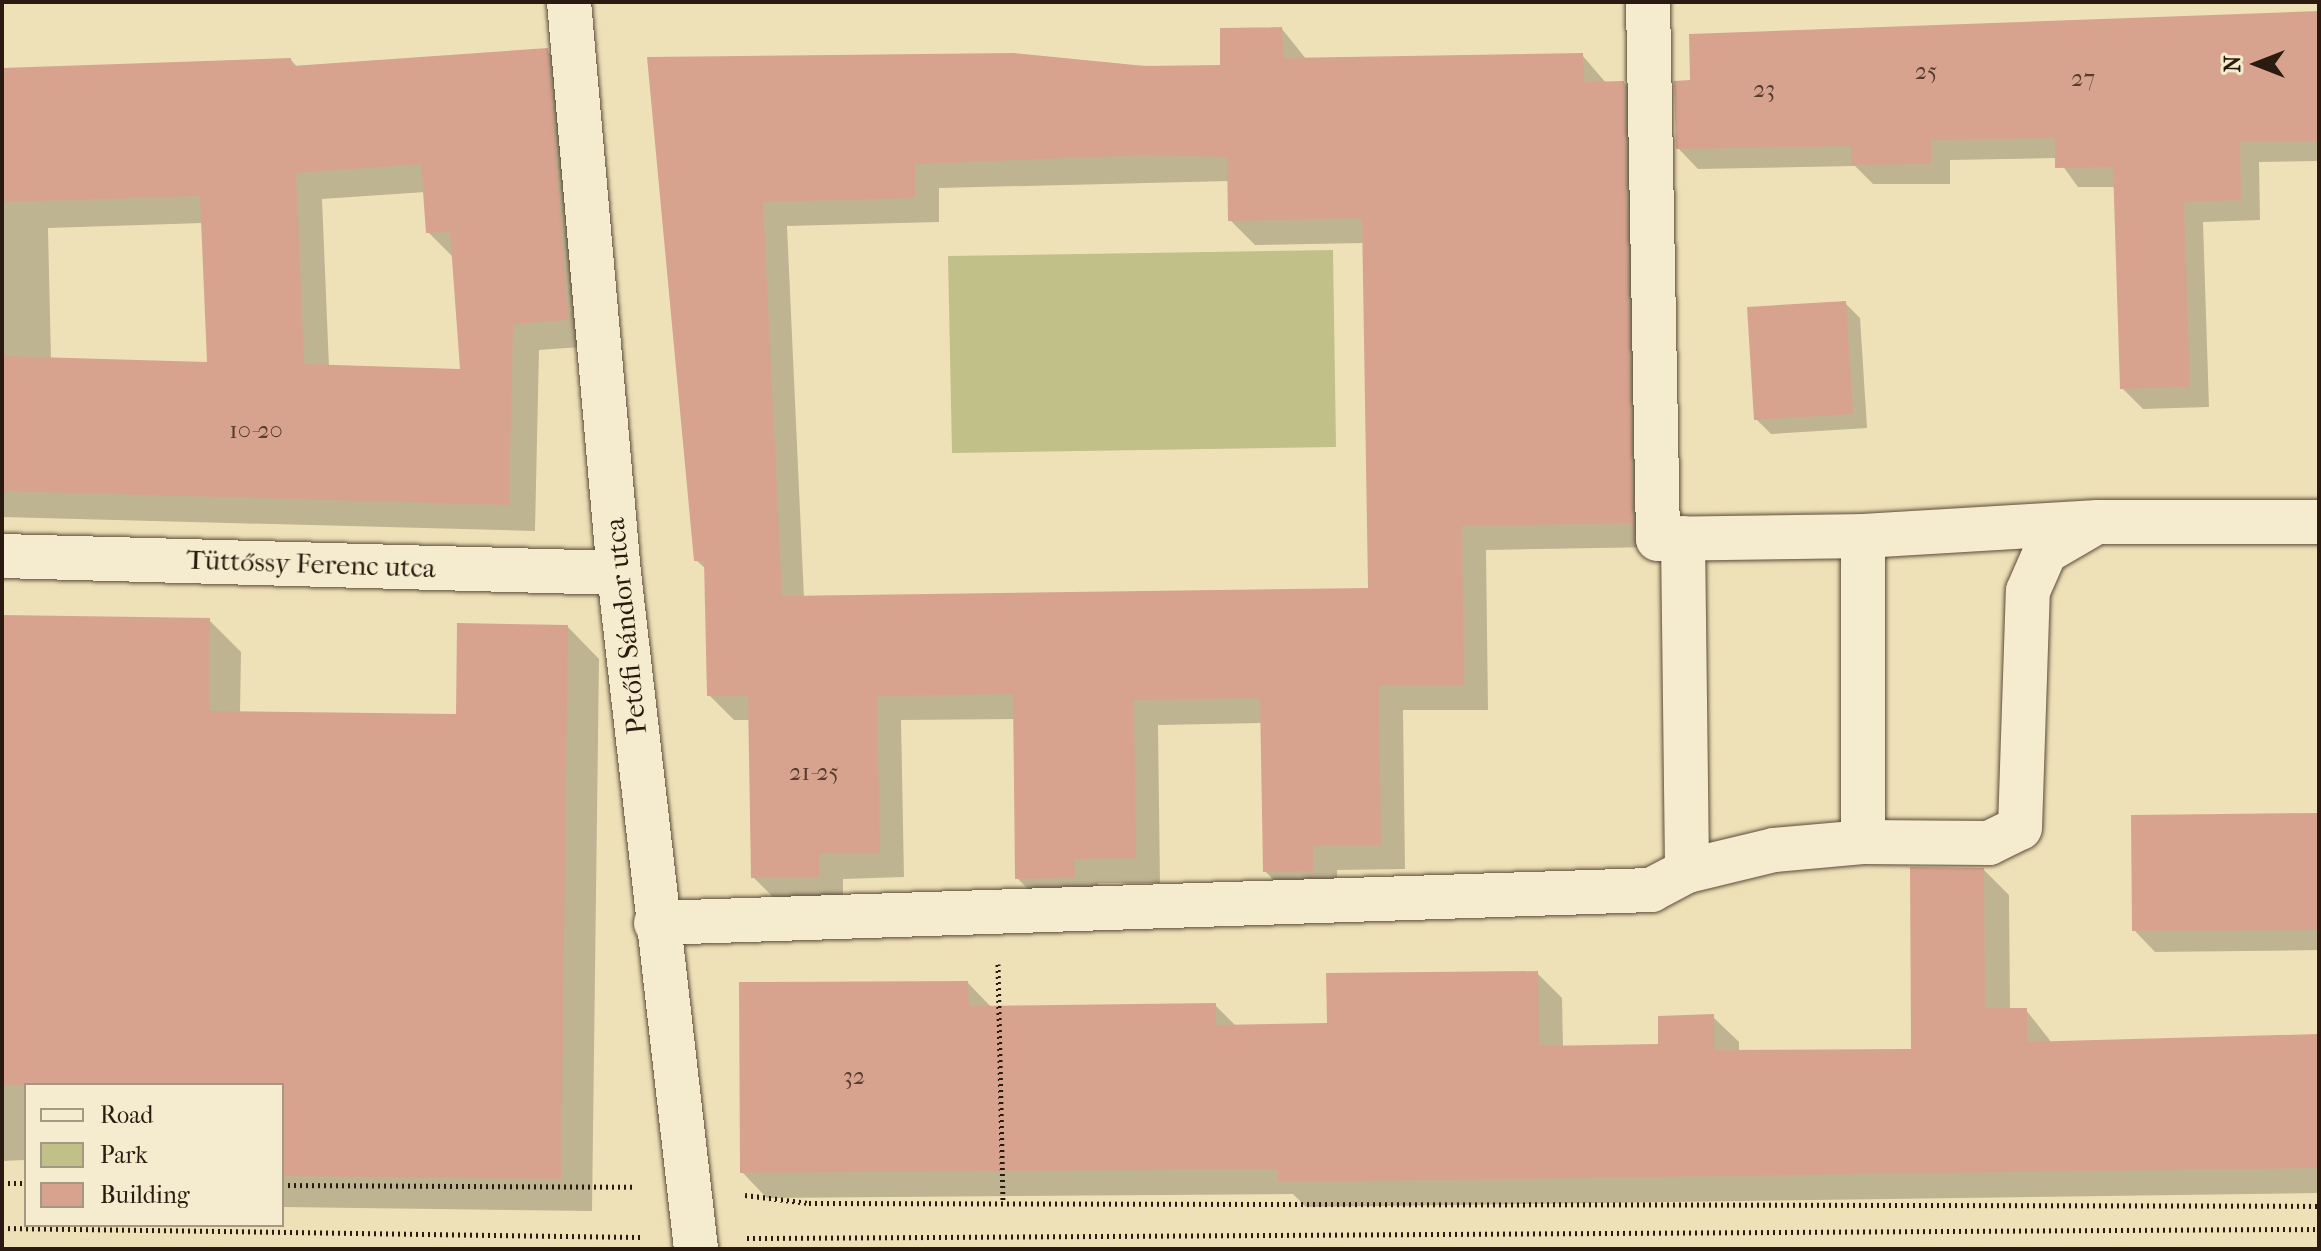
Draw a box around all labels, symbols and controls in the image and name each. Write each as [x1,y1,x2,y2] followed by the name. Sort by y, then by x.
[2217,24,2297,104] north arrow
[2220,56,2246,72] text: N
[1915,58,1937,86] house number: 25
[2071,65,2095,93] house number: 27
[1753,76,1775,104] house number: 23
[229,417,283,445] house number: 10-20
[598,516,654,736] street label: Petőfi Sándor utca
[186,543,436,585] street label: Tüttőssy Ferenc utca
[789,759,839,787] house number: 21-25
[843,1063,865,1091] house number: 32
[24,1083,284,1227] legend
[100,1101,153,1129] text: Road
[100,1141,148,1169] text: Park
[100,1181,190,1209] text: Building

